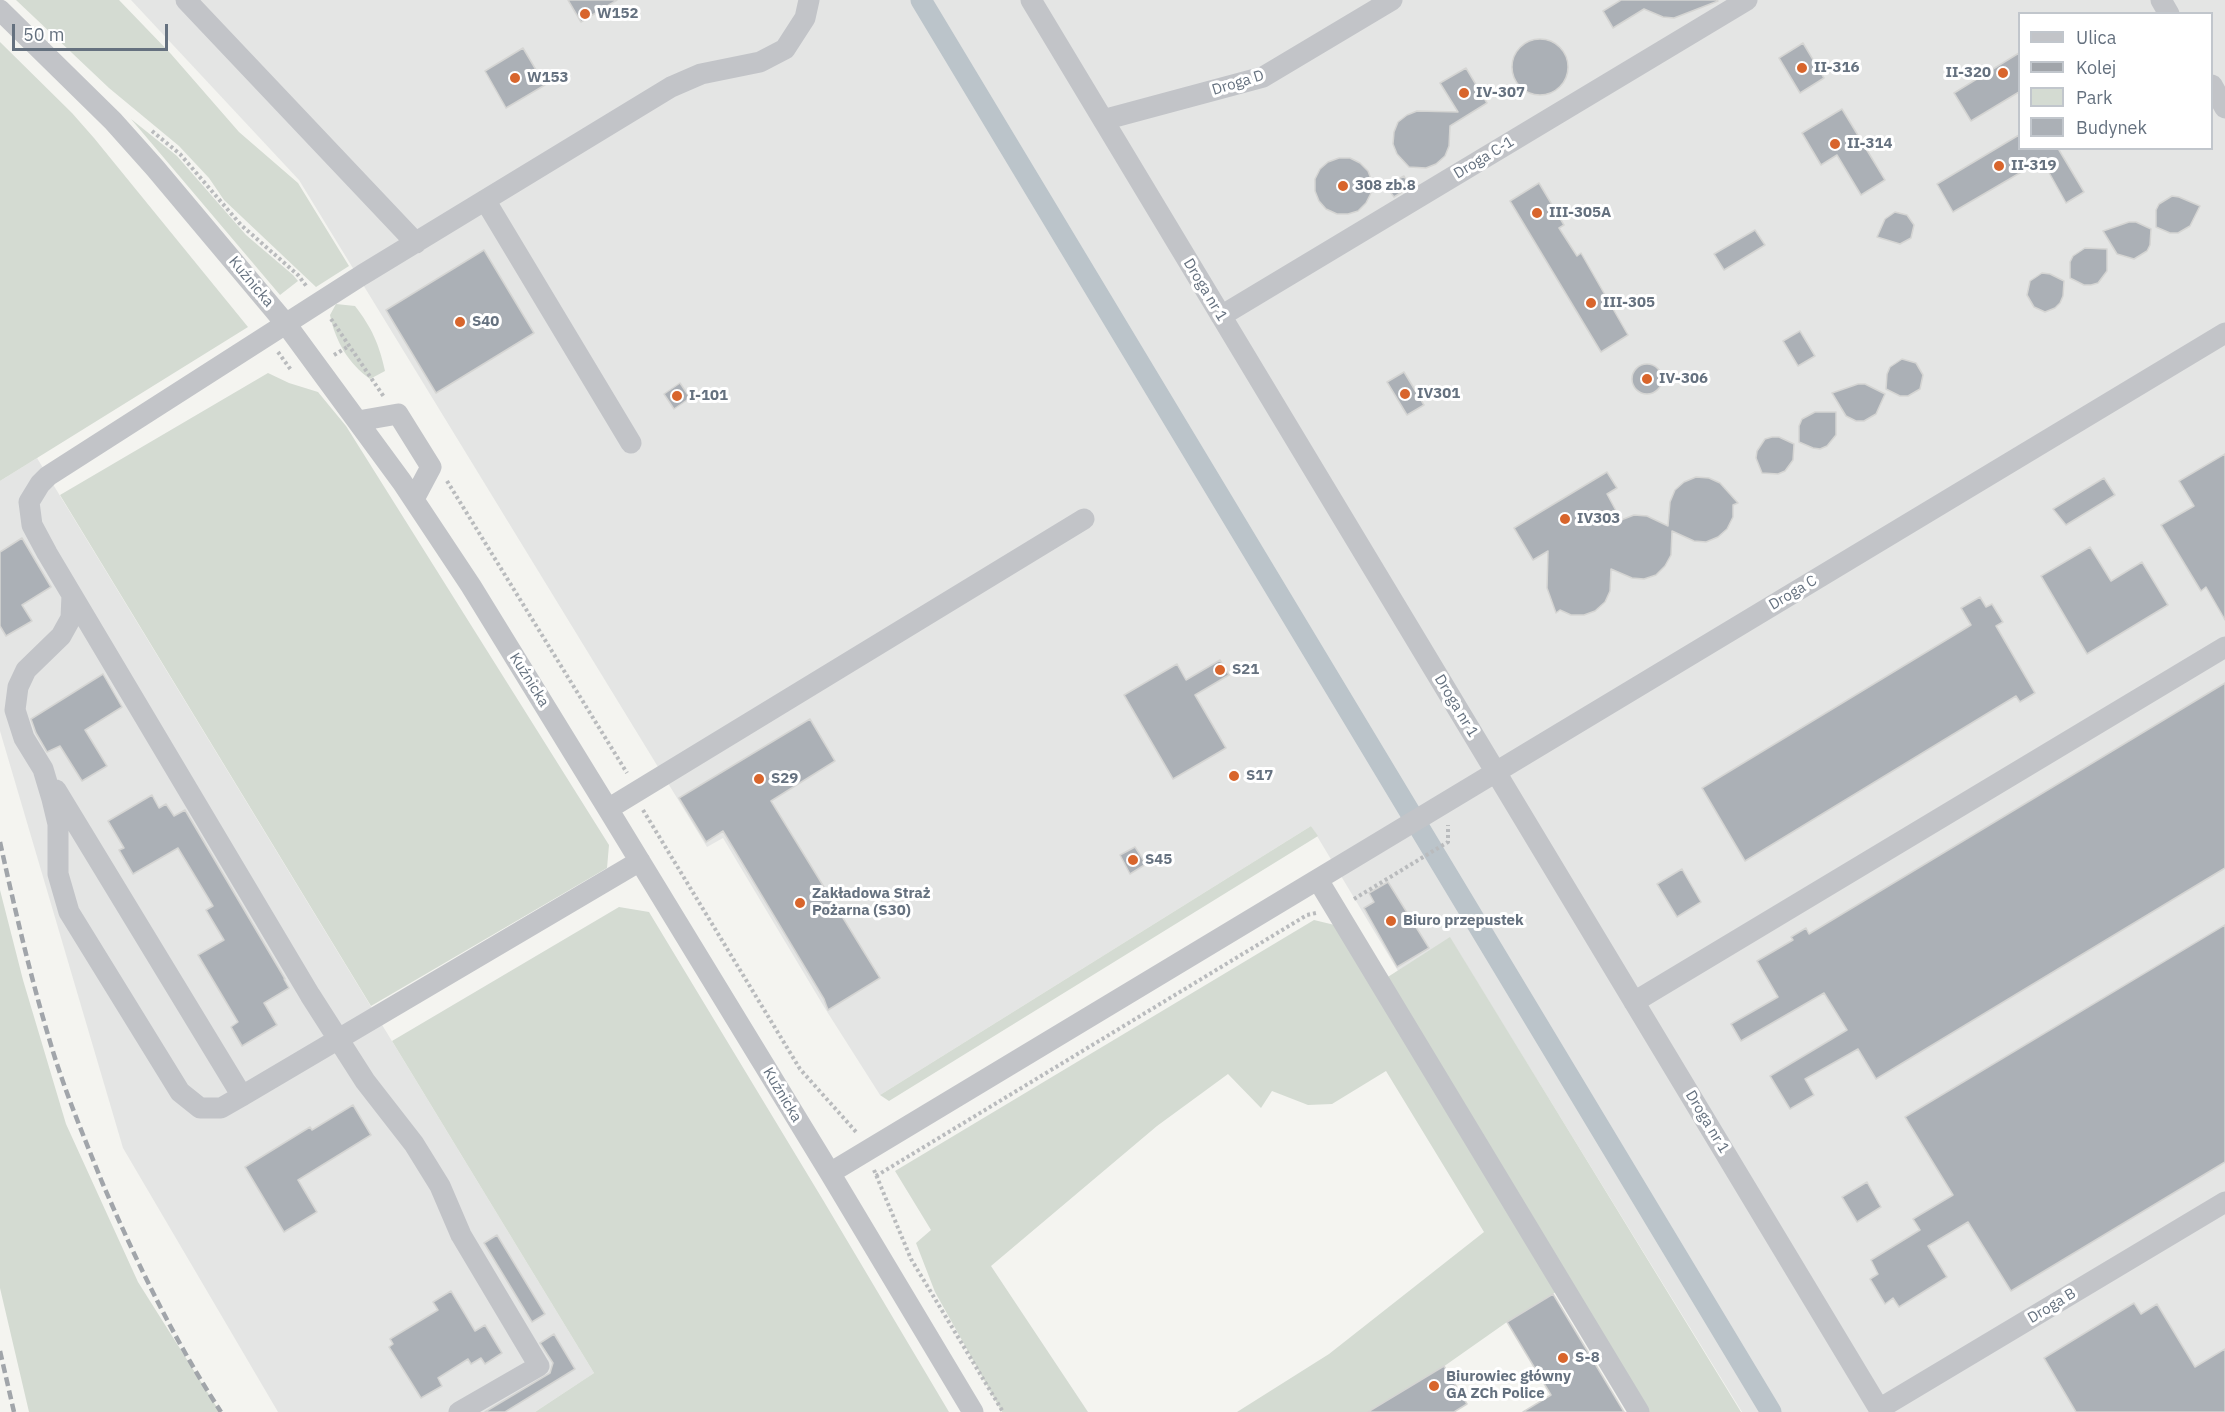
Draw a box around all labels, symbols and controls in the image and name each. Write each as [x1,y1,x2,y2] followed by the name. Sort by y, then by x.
[597,5,639,23] place label: W152
[578,7,592,21] marker: W152
[15,12,171,50] scale bar
[2018,12,2213,150] legend
[23,23,65,46] text: 50 m
[2076,26,2116,49] text: Ulica
[2076,56,2116,79] text: Kolej
[1814,59,1860,77] place label: II-316
[1795,61,1809,75] marker: II-316
[1945,64,1991,82] place label: II-320
[1996,66,2010,80] marker: II-320
[1210,67,1266,99] street label: Droga D
[527,69,569,87] place label: W153
[508,71,522,85] marker: W153
[1476,84,1525,102] place label: IV-307
[1457,86,1471,100] marker: IV-307
[2076,86,2112,109] text: Park
[2076,116,2147,139] text: Budynek
[1451,133,1517,183] street label: Droga C-1
[1847,135,1893,153] place label: II-314
[1828,137,1842,151] marker: II-314
[2011,157,2057,175] place label: II-319
[1992,159,2006,173] marker: II-319
[1355,177,1416,195] place label: 308 zb.8
[1336,179,1350,193] marker: 308 zb.8
[1549,204,1611,222] place label: III-305A
[1530,206,1544,220] marker: III-305A
[225,253,277,311] street label: Kuźnicka
[1179,255,1231,325] street label: Droga nr 1
[1603,294,1655,312] place label: III-305
[1584,296,1598,310] marker: III-305
[472,313,499,331] place label: S40
[453,315,467,329] marker: S40
[1659,370,1708,388] place label: IV-306
[1640,372,1654,386] marker: IV-306
[1417,385,1460,403] place label: IV301
[689,387,728,405] place label: I-101
[1398,387,1412,401] marker: IV301
[670,389,684,403] marker: I-101
[1577,510,1620,528] place label: IV303
[1558,512,1572,526] marker: IV303
[1766,572,1820,614] street label: Droga C
[505,650,553,710] street label: Kuźnicka
[1232,661,1259,679] place label: S21
[1213,663,1227,677] marker: S21
[1430,671,1482,741] street label: Droga nr 1
[1246,767,1273,785] place label: S17
[1227,769,1241,783] marker: S17
[771,770,798,788] place label: S29
[752,772,766,786] marker: S29
[1145,851,1172,869] place label: S45
[1126,853,1140,867] marker: S45
[812,885,931,920] place label: Zakładowa Straż Pożarna (S30)
[793,896,807,910] marker: Zakładowa Straż Pożarna (S30)
[1403,912,1524,930] place label: Biuro przepustek
[1384,914,1398,928] marker: Biuro przepustek
[759,1064,805,1126] street label: Kuźnicka
[1681,1087,1733,1157] street label: Droga nr 1
[2025,1285,2079,1327] street label: Droga B
[1575,1349,1600,1367] place label: S-8
[1556,1351,1570,1365] marker: S-8
[1446,1368,1571,1403] place label: Biurowiec główny GA ZCh Police
[1427,1379,1441,1393] marker: Biurowiec główny GA ZCh Police

